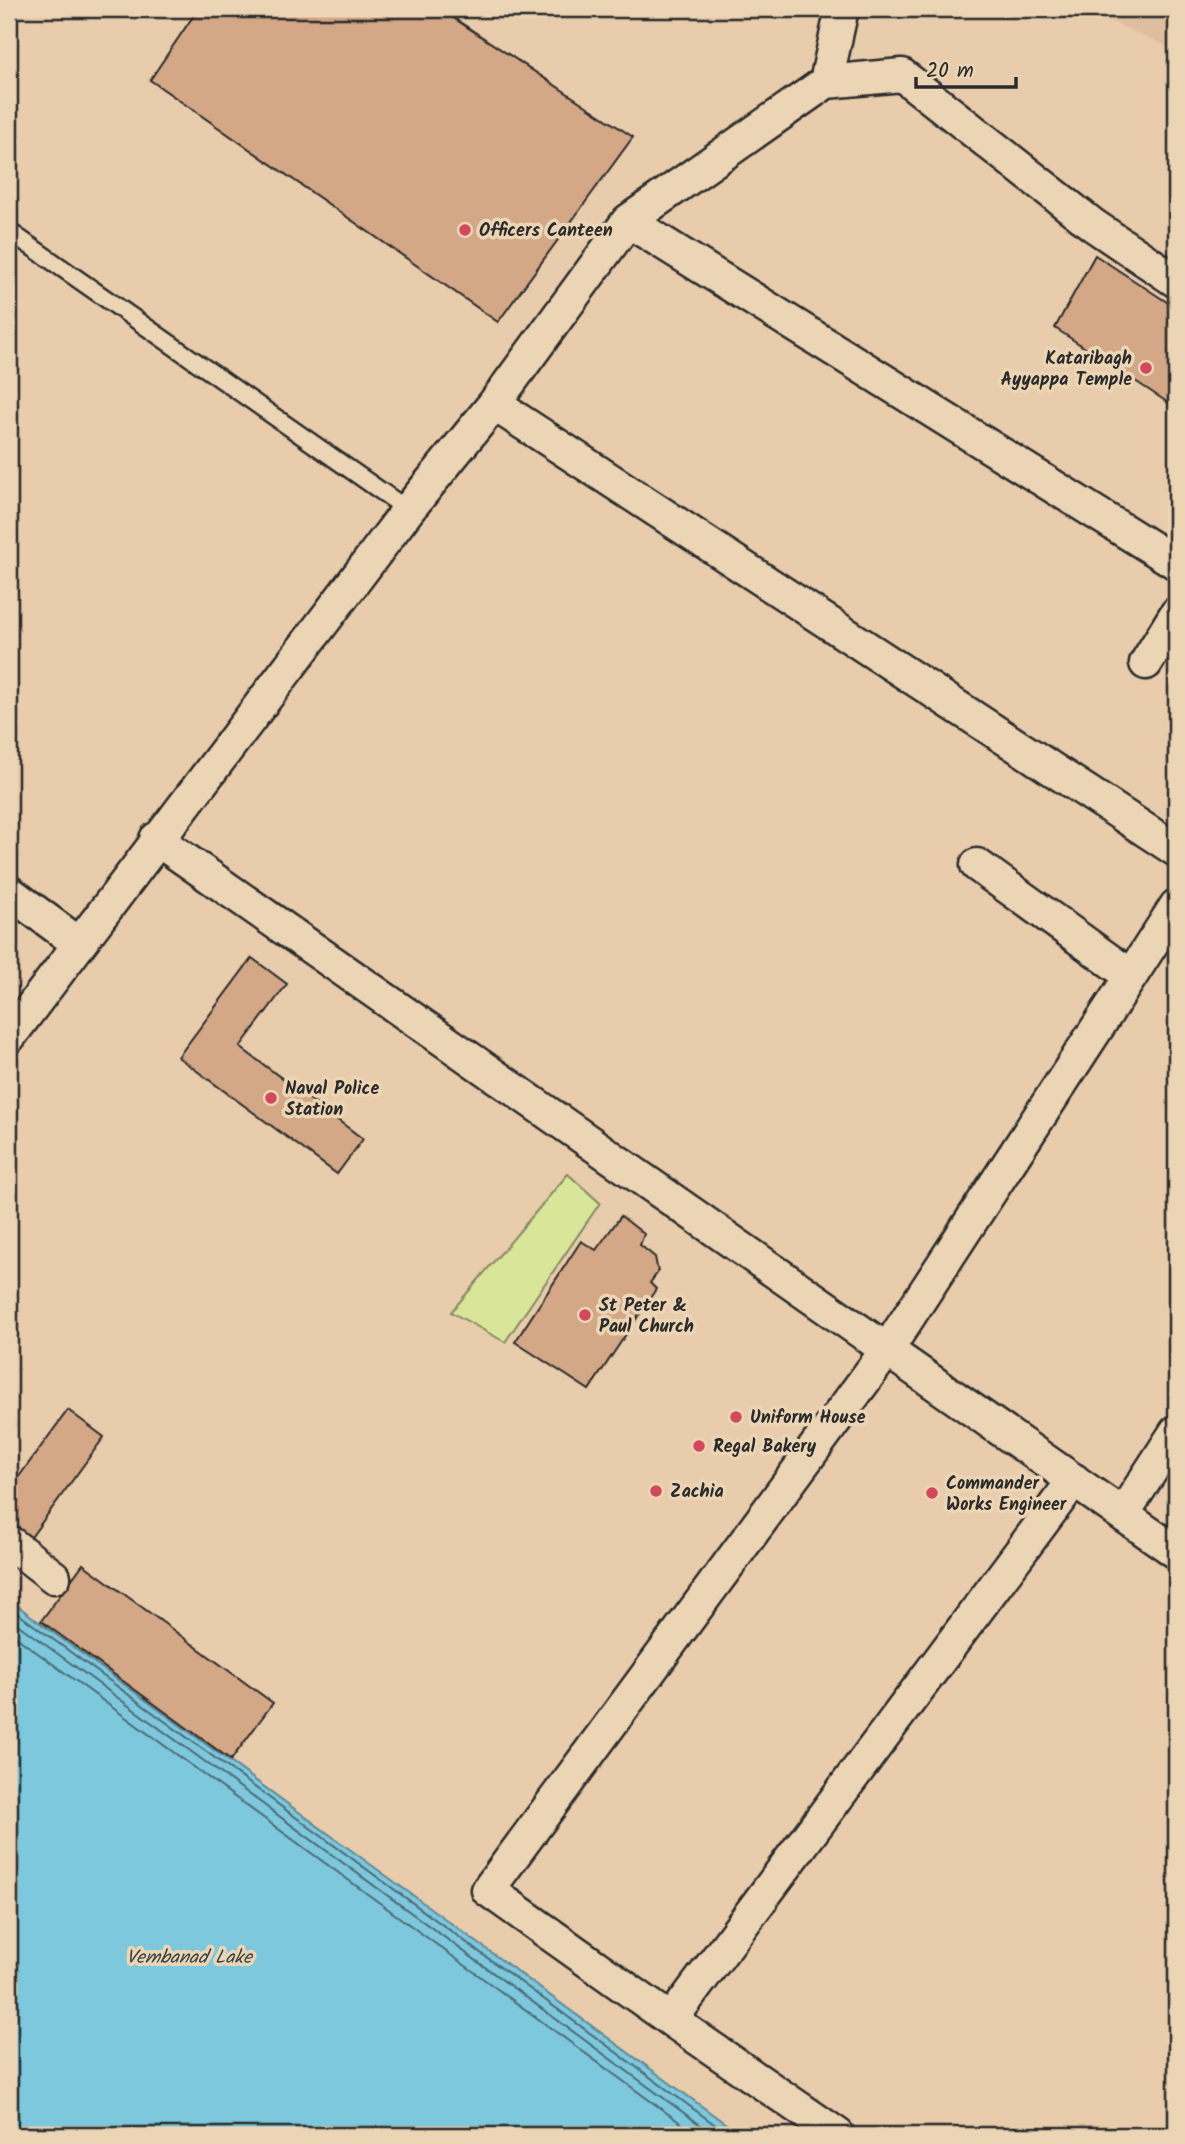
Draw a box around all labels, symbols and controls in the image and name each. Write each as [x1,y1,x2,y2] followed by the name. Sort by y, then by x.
[916,46,1015,90] scale bar
[926,55,974,88] text: 20 m
[479,217,613,246] place label: Officers Canteen
[457,222,473,238] marker: Officers Canteen
[1001,345,1132,395] place label: Kataribagh Ayyappa Temple
[1138,360,1154,376] marker: Kataribagh Ayyappa Temple
[285,1075,379,1125] place label: Naval Police Station
[263,1090,279,1106] marker: Naval Police Station
[599,1292,694,1342] place label: St Peter & Paul Church
[577,1307,593,1323] marker: St Peter & Paul Church
[750,1404,866,1433] place label: Uniform House
[728,1409,744,1425] marker: Uniform House
[713,1433,817,1462] place label: Regal Bakery
[691,1438,707,1454] marker: Regal Bakery
[946,1470,1068,1520] place label: Commander Works Engineer
[670,1478,724,1507] place label: Zachia
[648,1483,664,1499] marker: Zachia
[924,1485,940,1501] marker: Commander Works Engineer
[126,1943,254,1973] water label: Vembanad Lake

